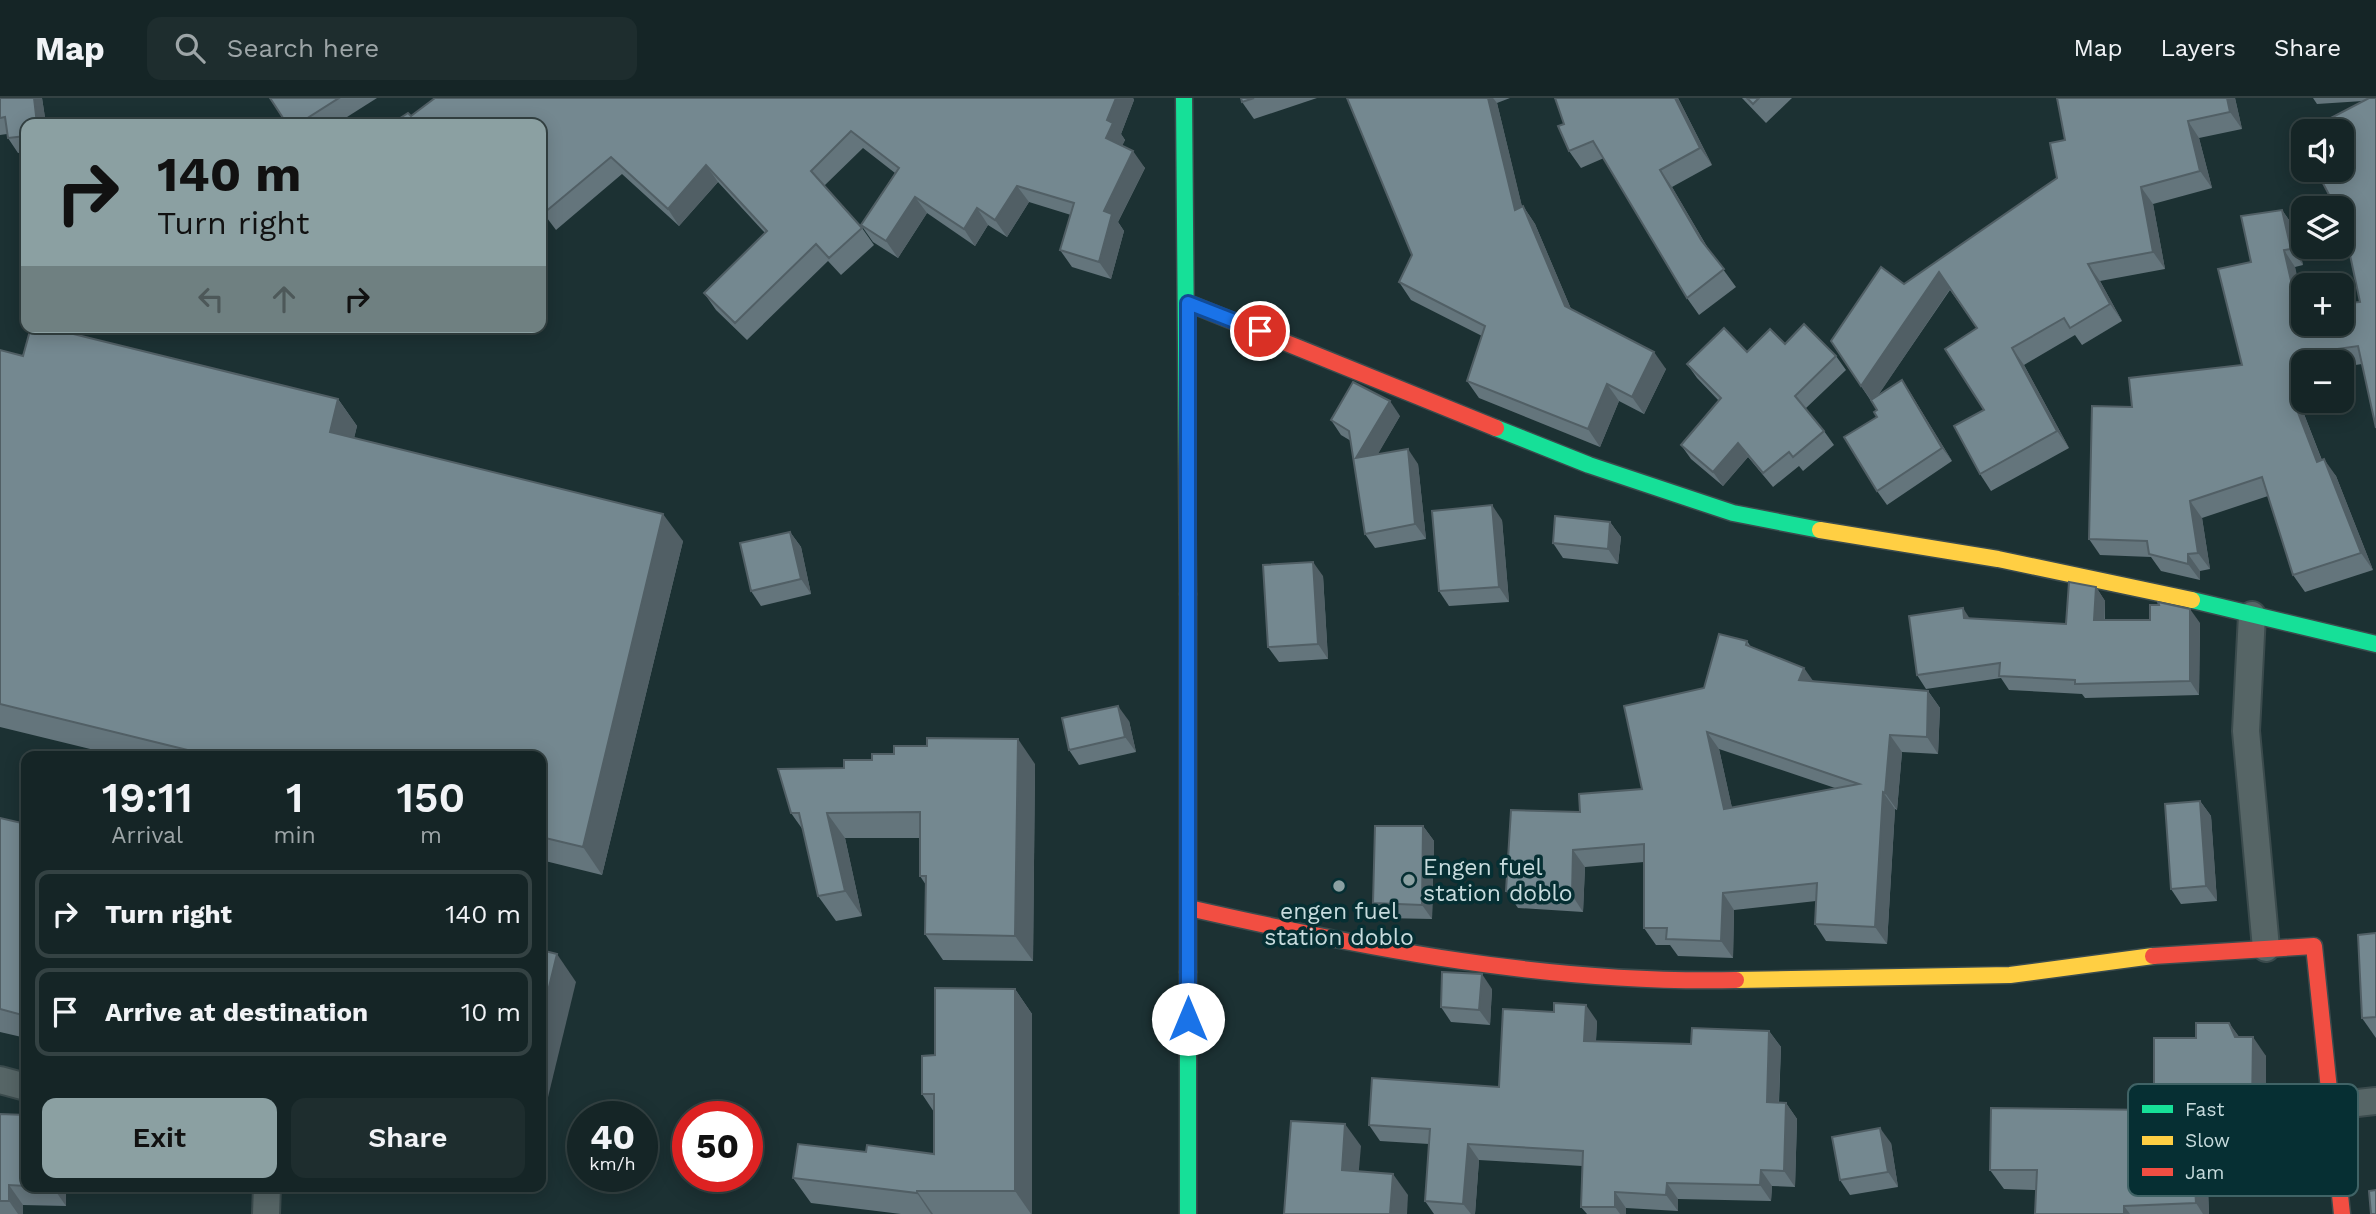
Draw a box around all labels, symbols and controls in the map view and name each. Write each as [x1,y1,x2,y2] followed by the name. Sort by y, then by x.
[147,17,637,80] search box
[35,29,105,68] text: Map
[171,29,209,67] icon: search
[227,33,379,63] text: Search here
[2074,34,2122,62] text: Map
[2160,34,2236,62] text: Layers
[2274,34,2341,62] text: Share
[2291,119,2354,413] map controls
[2291,119,2354,182] button: sound
[157,145,301,203] text: 140 m
[42,147,133,238] icon: right
[2291,196,2354,259] button: layers
[157,204,309,242] text: Turn right
[2291,273,2354,336] button: +
[192,280,230,318] icon: left
[265,280,303,318] icon: ahead
[338,280,376,318] icon: right
[1230,301,1290,361] pin
[1241,312,1279,350] icon: arrive
[2291,350,2354,413] button: −
[102,773,193,822] text: 19:11
[286,773,303,822] text: 1
[397,773,465,822] text: 150
[111,822,183,849] text: Arrival
[274,822,316,849] text: min
[420,822,442,849] text: m
[1423,854,1572,907] place label: Engen fuel station doblo
[1401,872,1417,888] marker: Engen fuel station doblo
[1331,878,1347,894] marker: engen fuel station doblo
[46,895,84,933] icon: right
[1264,898,1414,951] place label: engen fuel station doblo
[105,899,232,929] text: Turn right
[445,899,521,929] text: 140 m
[1151,982,1225,1056] position arrow
[46,993,84,1031] icon: arrive
[105,997,368,1027] text: Arrive at destination
[461,997,521,1027] text: 10 m
[2128,1084,2358,1196] legend
[42,1098,277,1178] button: Exit
[291,1098,525,1178] button: Share
[2185,1098,2224,1121] text: Fast
[672,1101,763,1192] speed limit sign: 50
[590,1116,635,1158] text: 40
[2185,1129,2230,1152] text: Slow
[589,1153,636,1174] text: km/h
[2185,1161,2224,1184] text: Jam

